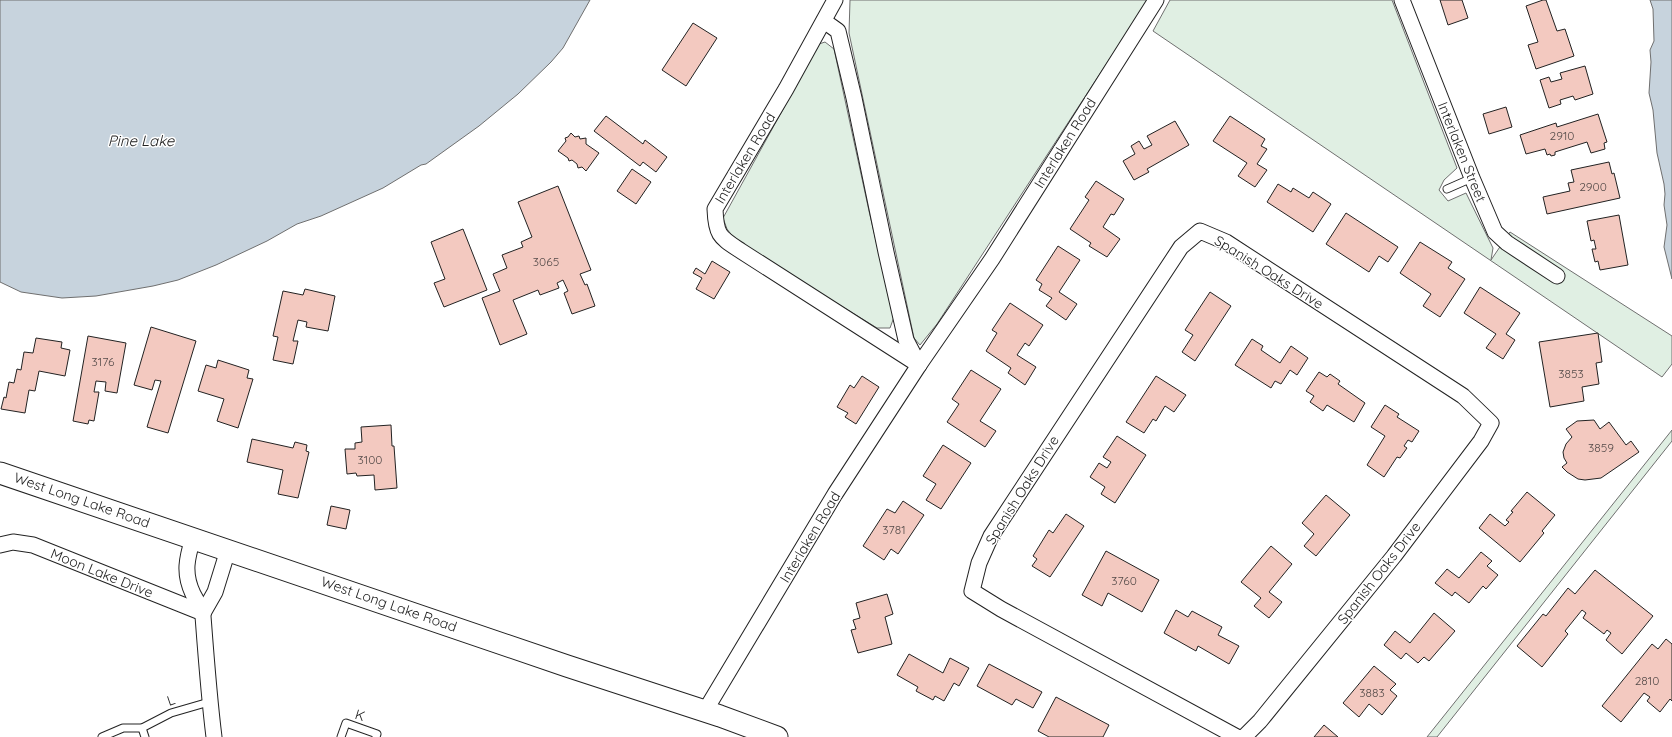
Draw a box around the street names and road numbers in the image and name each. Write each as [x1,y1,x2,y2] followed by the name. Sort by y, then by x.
[1030,95,1100,191] street label: Interlaken Road
[1434,99,1490,205] street label: Interlaken Street
[711,109,779,207] street label: Interlaken Road
[1211,231,1327,313] street label: Spanish Oaks Drive
[981,432,1063,548] street label: Spanish Oaks Drive
[12,468,152,532] street label: West Long Lake Road
[776,488,844,586] street label: Interlaken Road
[1333,518,1425,628] street label: Spanish Oaks Drive
[48,544,156,602] street label: Moon Lake Drive
[319,572,459,636] street label: West Long Lake Road
[165,690,178,710] street label: L
[353,705,367,725] street label: K

